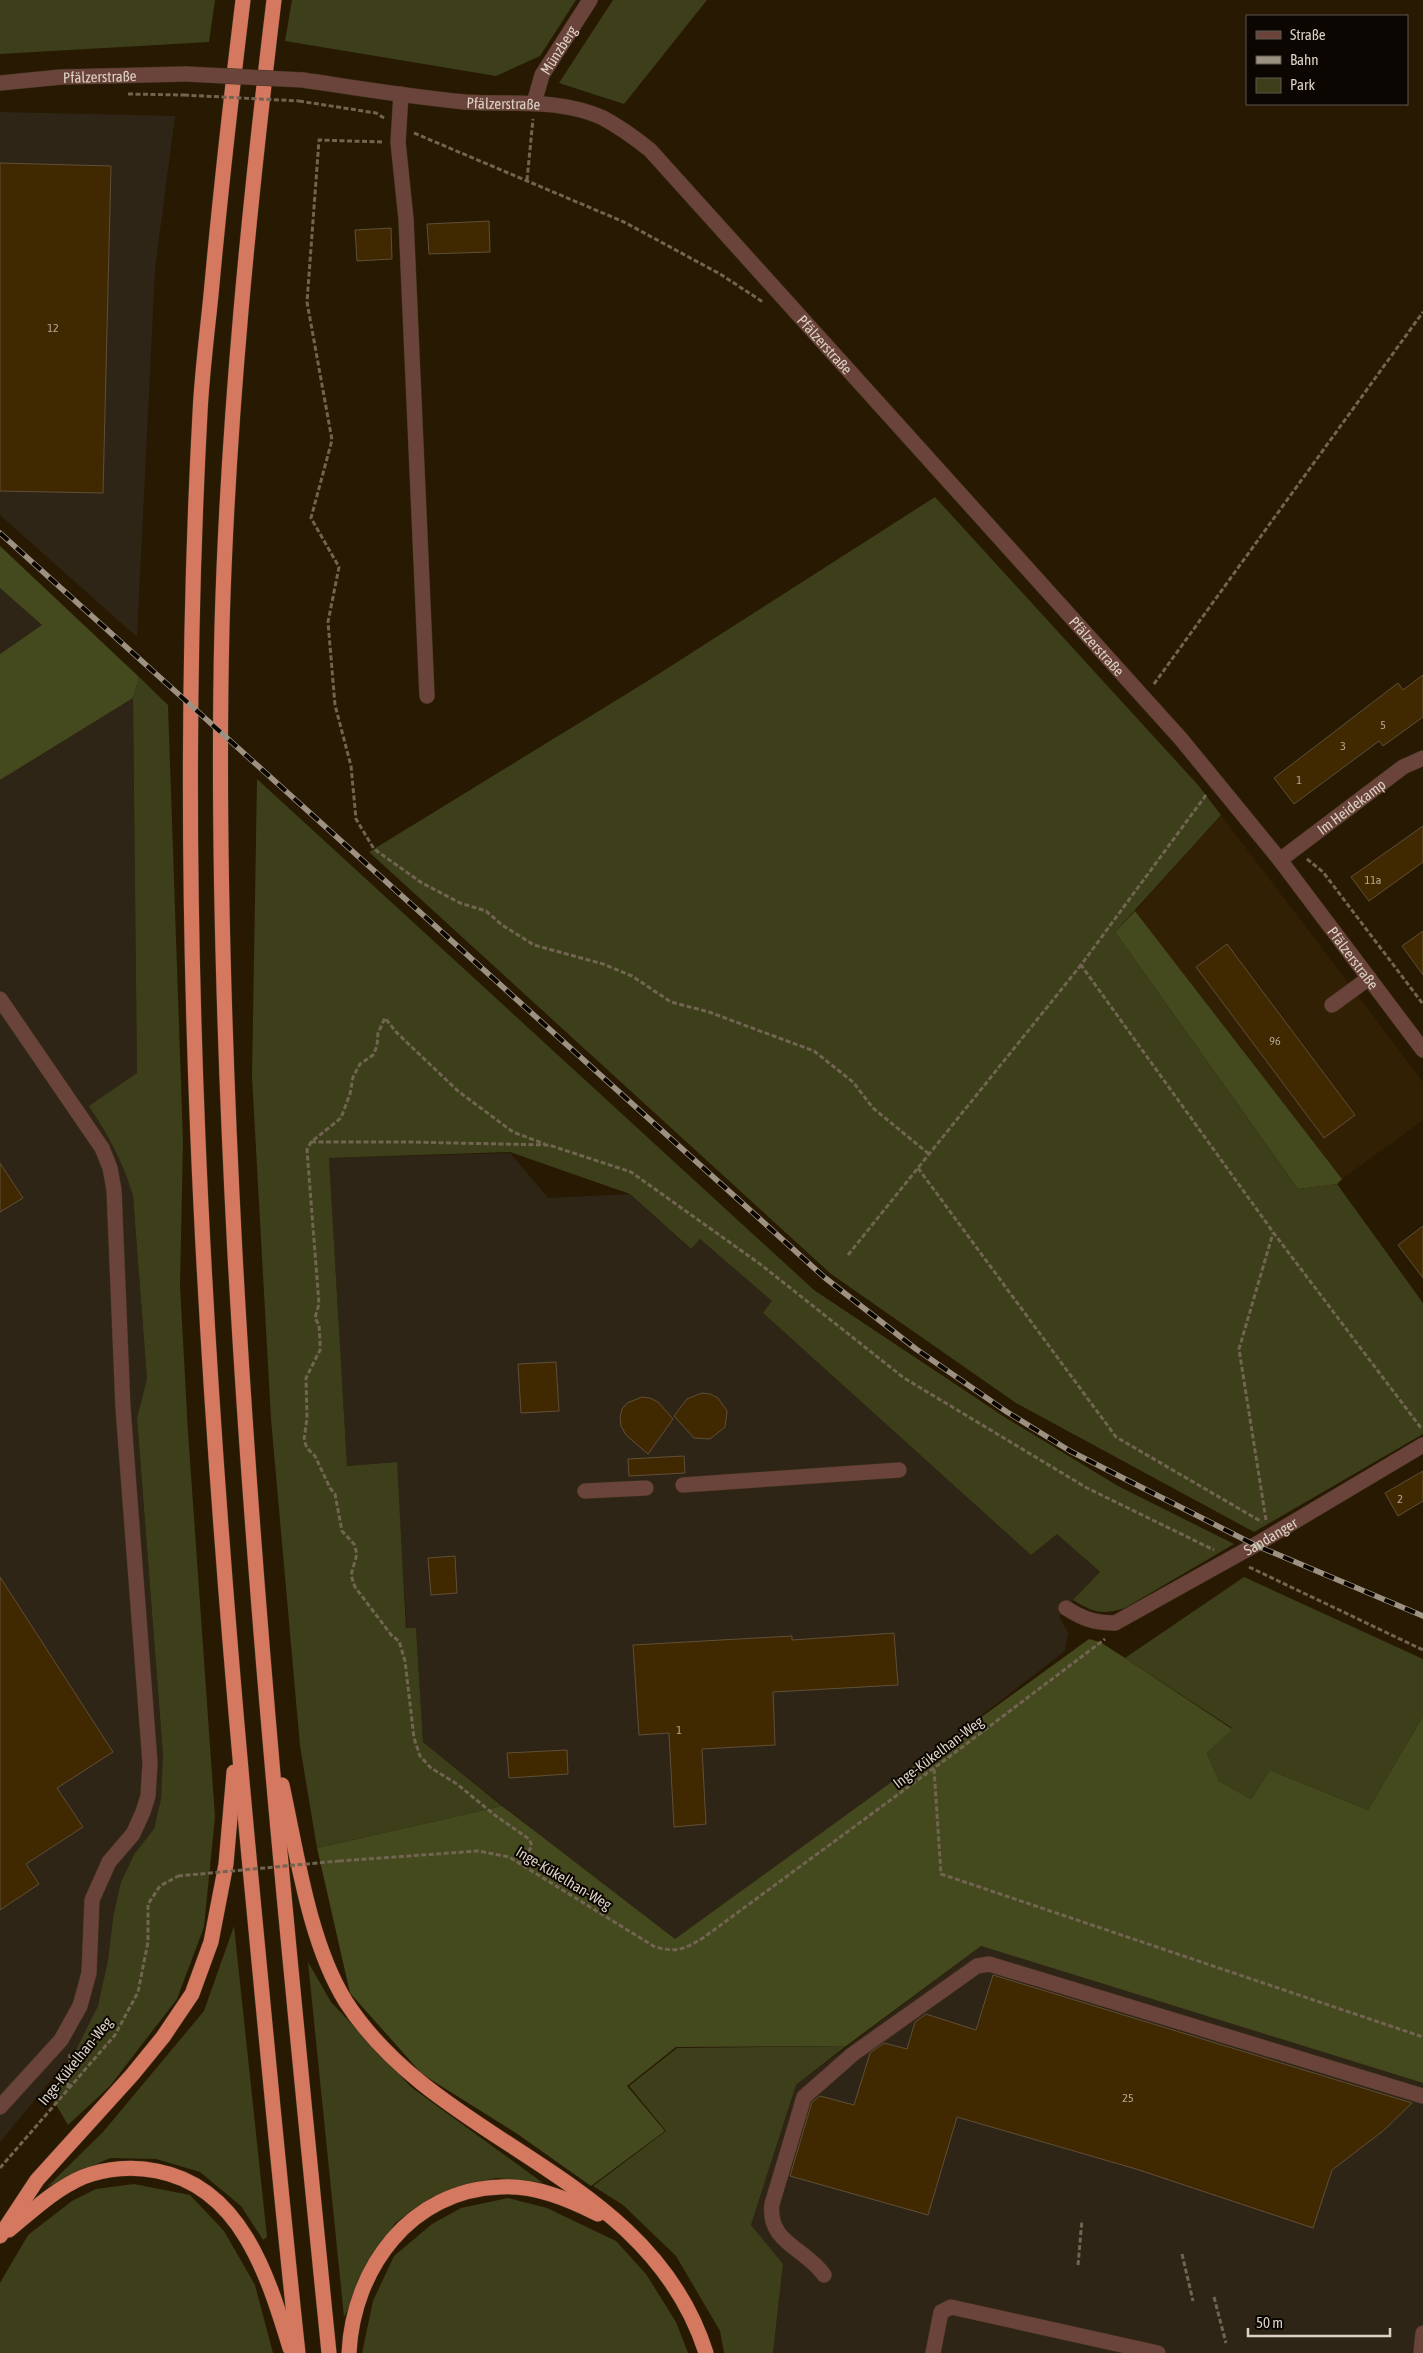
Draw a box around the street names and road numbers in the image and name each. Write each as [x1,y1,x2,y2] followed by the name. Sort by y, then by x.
[536,22,580,77] street label: Münzberg
[63,67,137,85] street label: Pfälzerstraße
[466,94,541,112] street label: Pfälzerstraße
[794,311,856,377] street label: Pfälzerstraße
[1066,613,1128,679] street label: Pfälzerstraße
[1313,775,1388,838] street label: Im Heidekamp
[1325,923,1383,992] street label: Pfälzerstraße
[1240,1513,1301,1558] street label: Sandanger
[890,1712,987,1791] street label: Inge-Kükelhan-Weg
[513,1843,615,1913] street label: Inge-Kükelhan-Weg
[34,2013,116,2108] street label: Inge-Kükelhan-Weg

